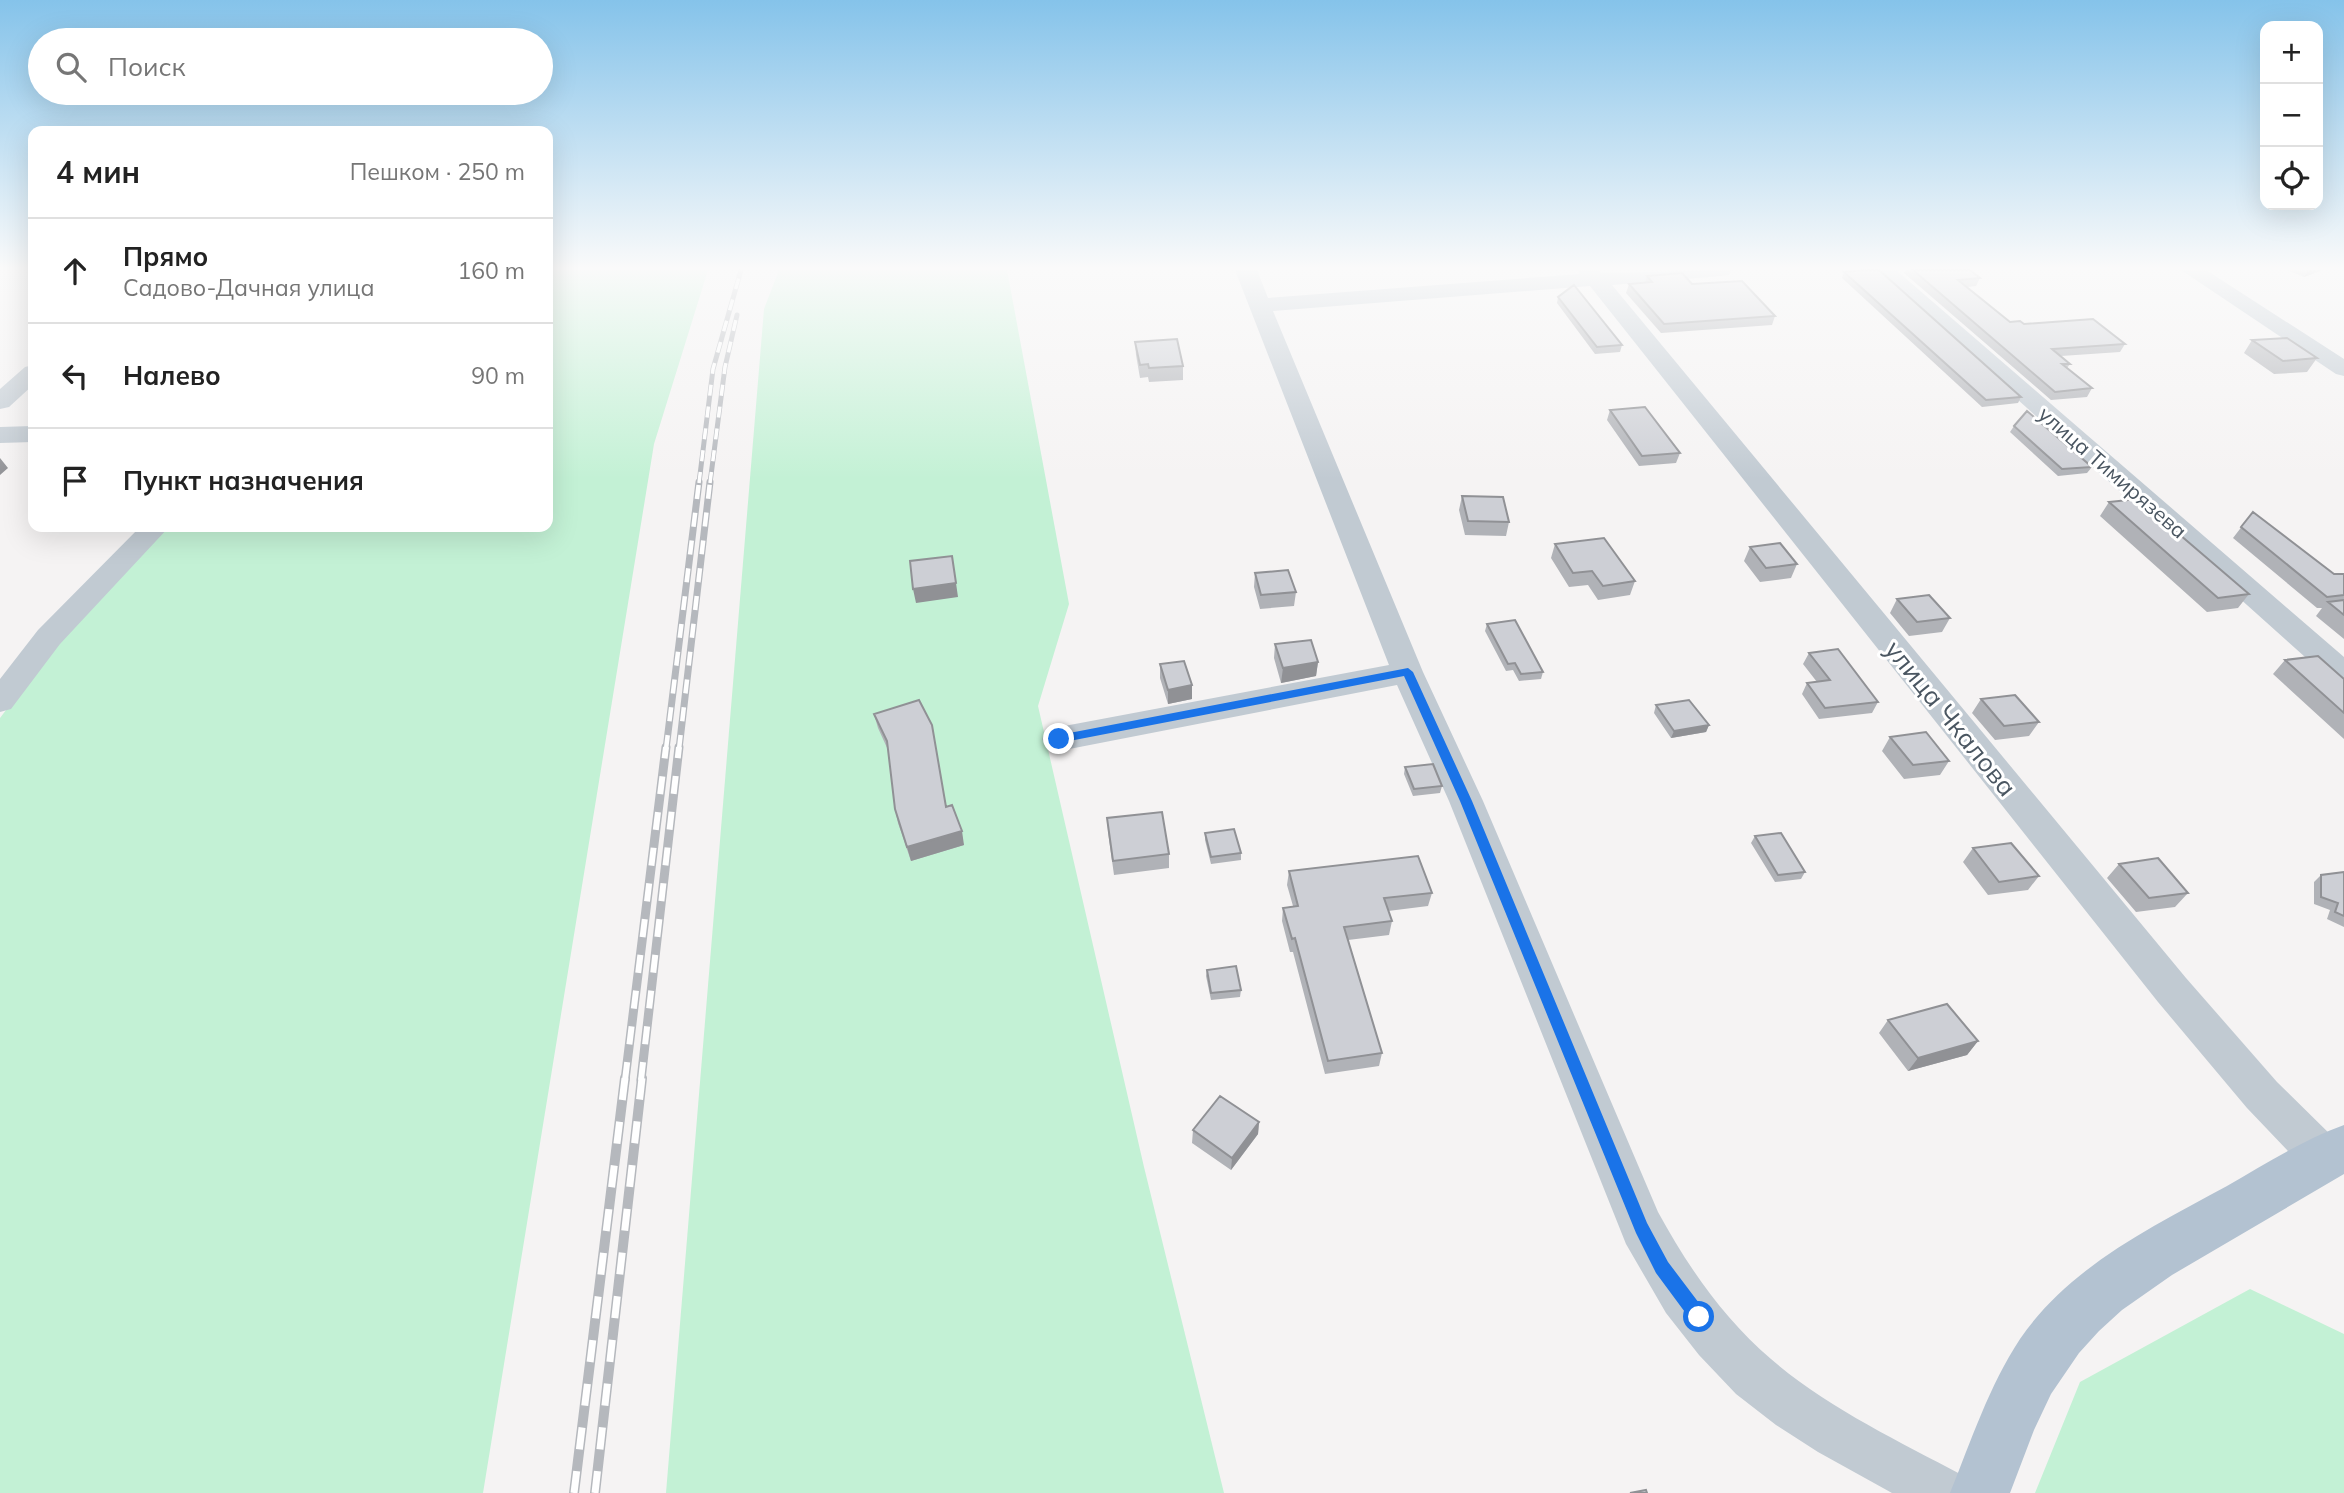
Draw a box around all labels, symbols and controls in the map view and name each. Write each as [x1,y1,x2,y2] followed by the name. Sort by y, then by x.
[2260,21,2323,210] map controls
[2260,21,2323,84] button: +
[28,28,553,105] search box
[52,48,90,86] icon: search
[108,50,186,83] text: Поиск
[2260,84,2323,147] button: −
[2260,147,2323,210] button: locate
[56,153,140,191] text: 4 мин
[350,157,525,186] text: Пешком · 250 m
[123,240,208,273] text: Прямо
[56,252,94,290] icon: ahead
[457,256,525,285] text: 160 m
[123,273,374,302] text: Садово-Дачная улица
[56,357,94,395] icon: left
[123,359,221,392] text: Налево
[471,361,525,390] text: 90 m
[2034,401,2192,543] street label: улица Тимирязева
[56,462,94,500] icon: arrive
[123,464,364,497] text: Пункт назначения
[1878,633,2024,803] street label: улица Чкалова
[1043,723,1074,754] route end
[1683,1301,1714,1332] route start

